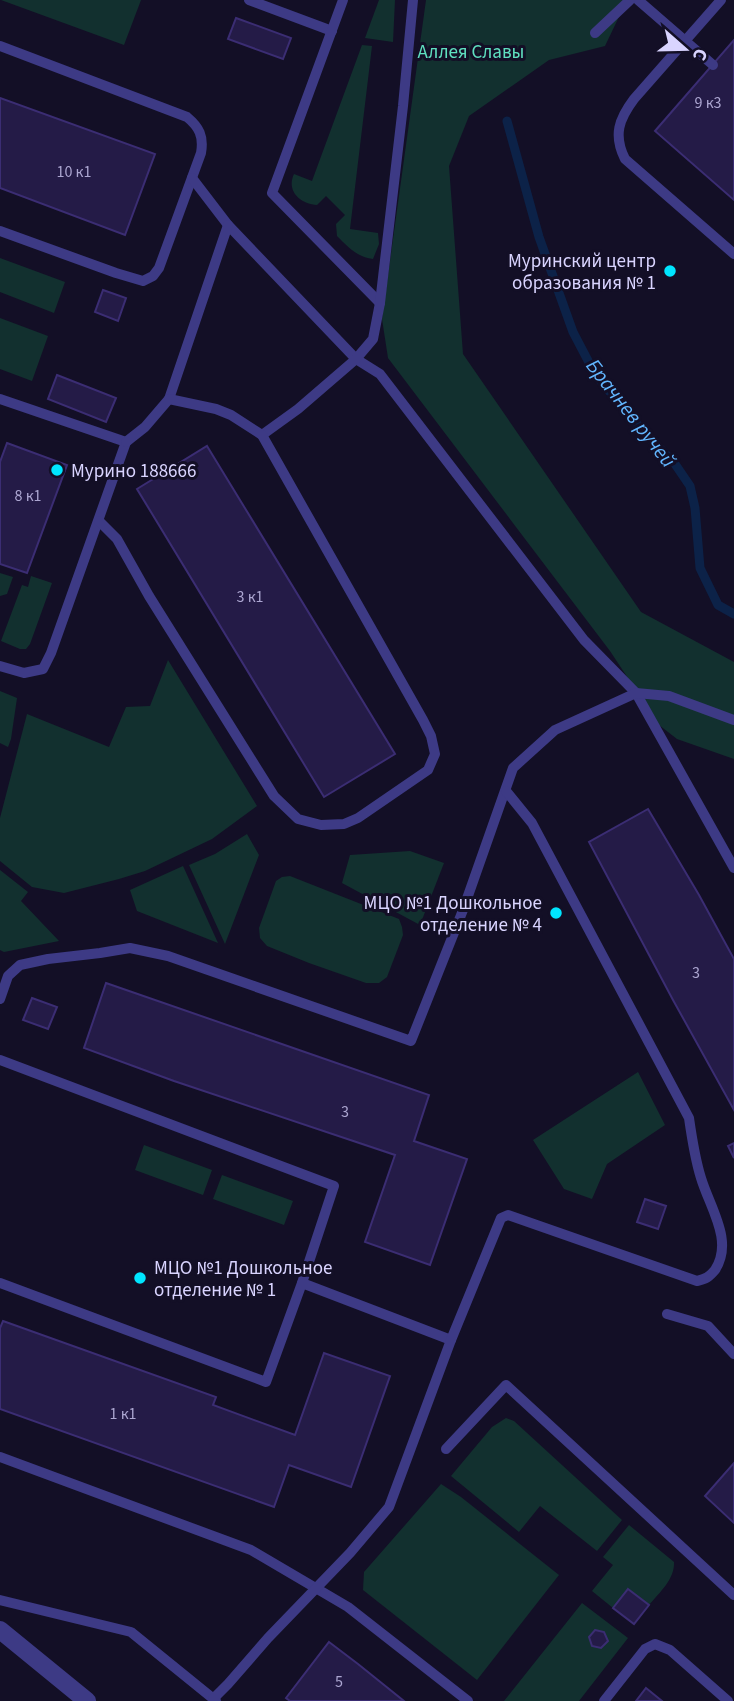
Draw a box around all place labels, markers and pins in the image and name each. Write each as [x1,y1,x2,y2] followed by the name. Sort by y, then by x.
[508,248,656,297] place label: Муринский центр образования № 1
[662,263,678,279] marker: Муринский центр образования № 1
[71,458,196,485] place label: Мурино 188666
[49,462,65,478] marker: Мурино 188666
[364,890,542,939] place label: МЦО №1 Дошкольное отделение № 4
[548,905,564,921] marker: МЦО №1 Дошкольное отделение № 4
[154,1255,332,1304] place label: МЦО №1 Дошкольное отделение № 1
[132,1270,148,1286] marker: МЦО №1 Дошкольное отделение № 1

